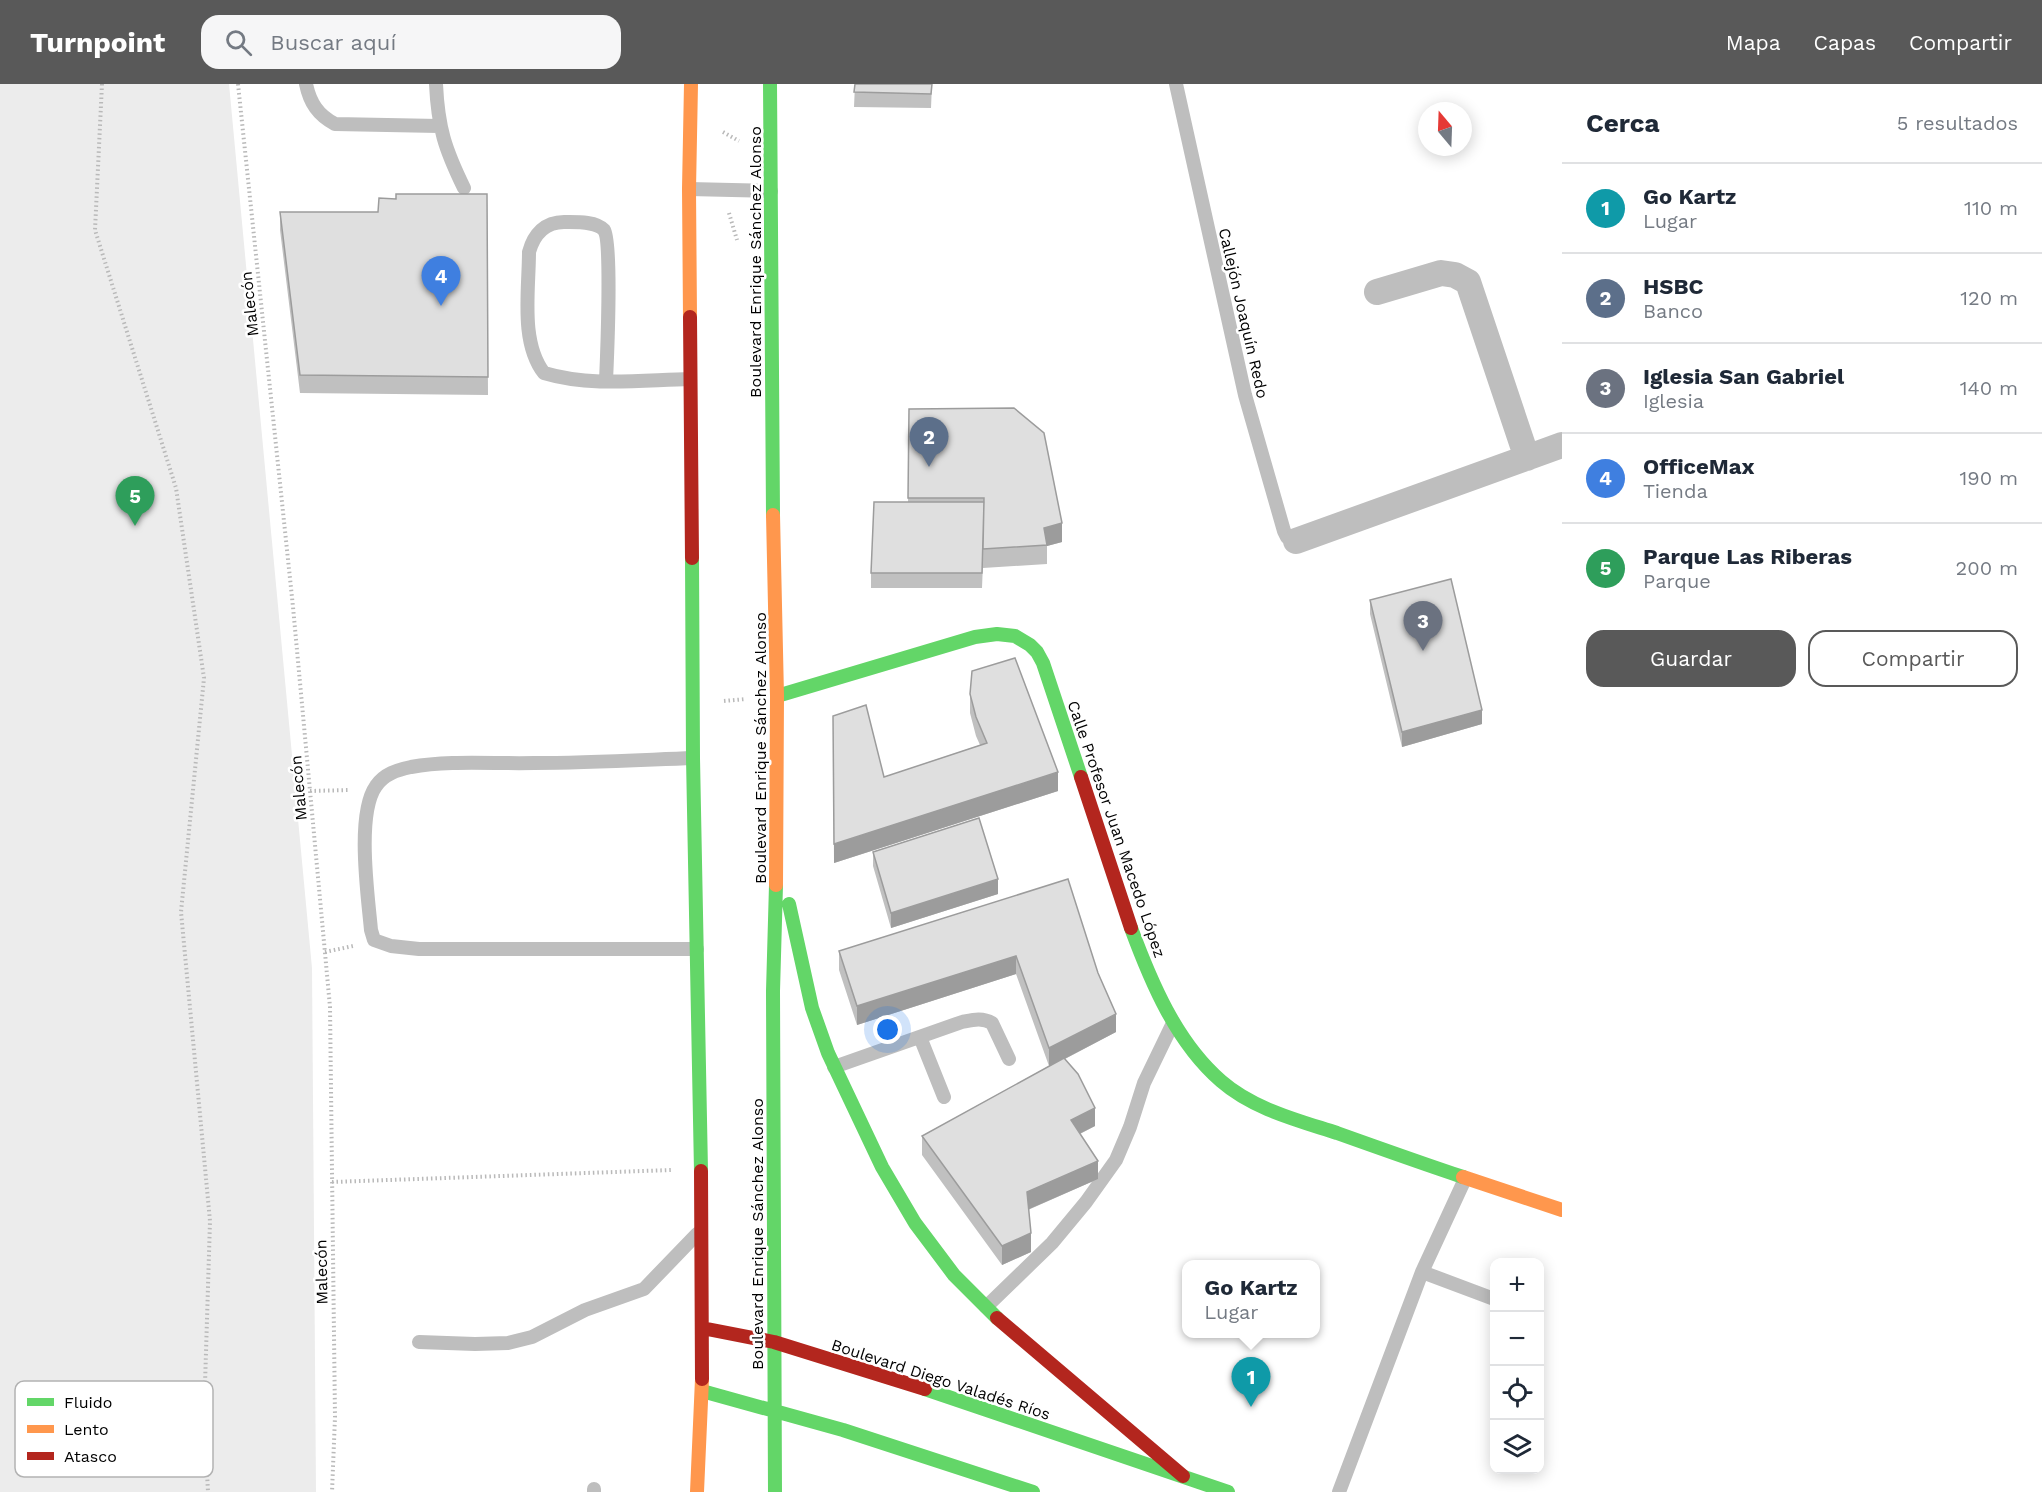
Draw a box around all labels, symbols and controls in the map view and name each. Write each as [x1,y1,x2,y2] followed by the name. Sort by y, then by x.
[201,15,621,69] search box
[30,26,165,59] text: Turnpoint
[222,26,255,59] icon: search
[270,30,396,55] text: Buscar aquí
[1726,30,1781,55] text: Mapa
[1814,30,1876,55] text: Capas
[1909,30,2012,55] text: Compartir
[1418,102,1472,156] north arrow
[1586,108,1660,138] text: Cerca
[1897,111,2018,135] text: 5 resultados
[746,126,765,398] street label: Boulevard Enrique Sánchez Alonso
[1643,184,1736,209] text: Go Kartz
[1601,196,1610,220] text: 1
[1964,196,2018,220] text: 110 m
[1643,209,1697,233] text: Lugar
[1215,226,1272,400] street label: Callejón Joaquín Redo
[422,256,460,306] pin: 4
[237,271,262,337] street label: Malecón
[1643,274,1704,299] text: HSBC
[1600,286,1611,310] text: 2
[1960,286,2018,310] text: 120 m
[1643,299,1703,323] text: Banco
[1643,364,1844,389] text: Iglesia San Gabriel
[1600,376,1611,400] text: 3
[1960,376,2018,400] text: 140 m
[1643,389,1704,413] text: Iglesia
[910,418,948,467] pin: 2
[1643,454,1754,479] text: OfficeMax
[1599,466,1612,490] text: 4
[1960,466,2018,490] text: 190 m
[116,476,154,526] pin: 5
[1643,479,1708,503] text: Tienda
[1643,544,1852,569] text: Parque Las Riberas
[1600,556,1611,580] text: 5
[1956,556,2018,580] text: 200 m
[1643,569,1711,593] text: Parque
[1404,602,1442,651] pin: 3
[751,612,770,884] street label: Boulevard Enrique Sánchez Alonso
[1586,630,1796,687] button: Guardar
[1808,630,2018,687] button: Compartir
[1064,698,1170,960] street label: Calle Profesor Juan Macedo López
[286,755,311,821] street label: Malecón
[873,1015,902,1044] your location
[748,1098,767,1370] street label: Boulevard Enrique Sánchez Alonso
[311,1239,332,1305] street label: Malecón
[1490,1258,1544,1474] map controls
[1490,1258,1544,1312] button: +
[1182,1260,1320,1338] popup
[1204,1275,1298,1300] text: Go Kartz
[1204,1300,1259,1324] text: Lugar
[1490,1312,1544,1366] button: −
[829,1335,1053,1424] street label: Boulevard Diego Valadés Ríos
[1232,1358,1270,1407] pin: 1
[1490,1366,1544,1420] button: locate
[15,1381,213,1477] legend
[64,1393,112,1412] text: Fluido
[64,1420,109,1439] text: Lento
[1490,1420,1544,1474] button: layers
[64,1447,117,1466] text: Atasco

